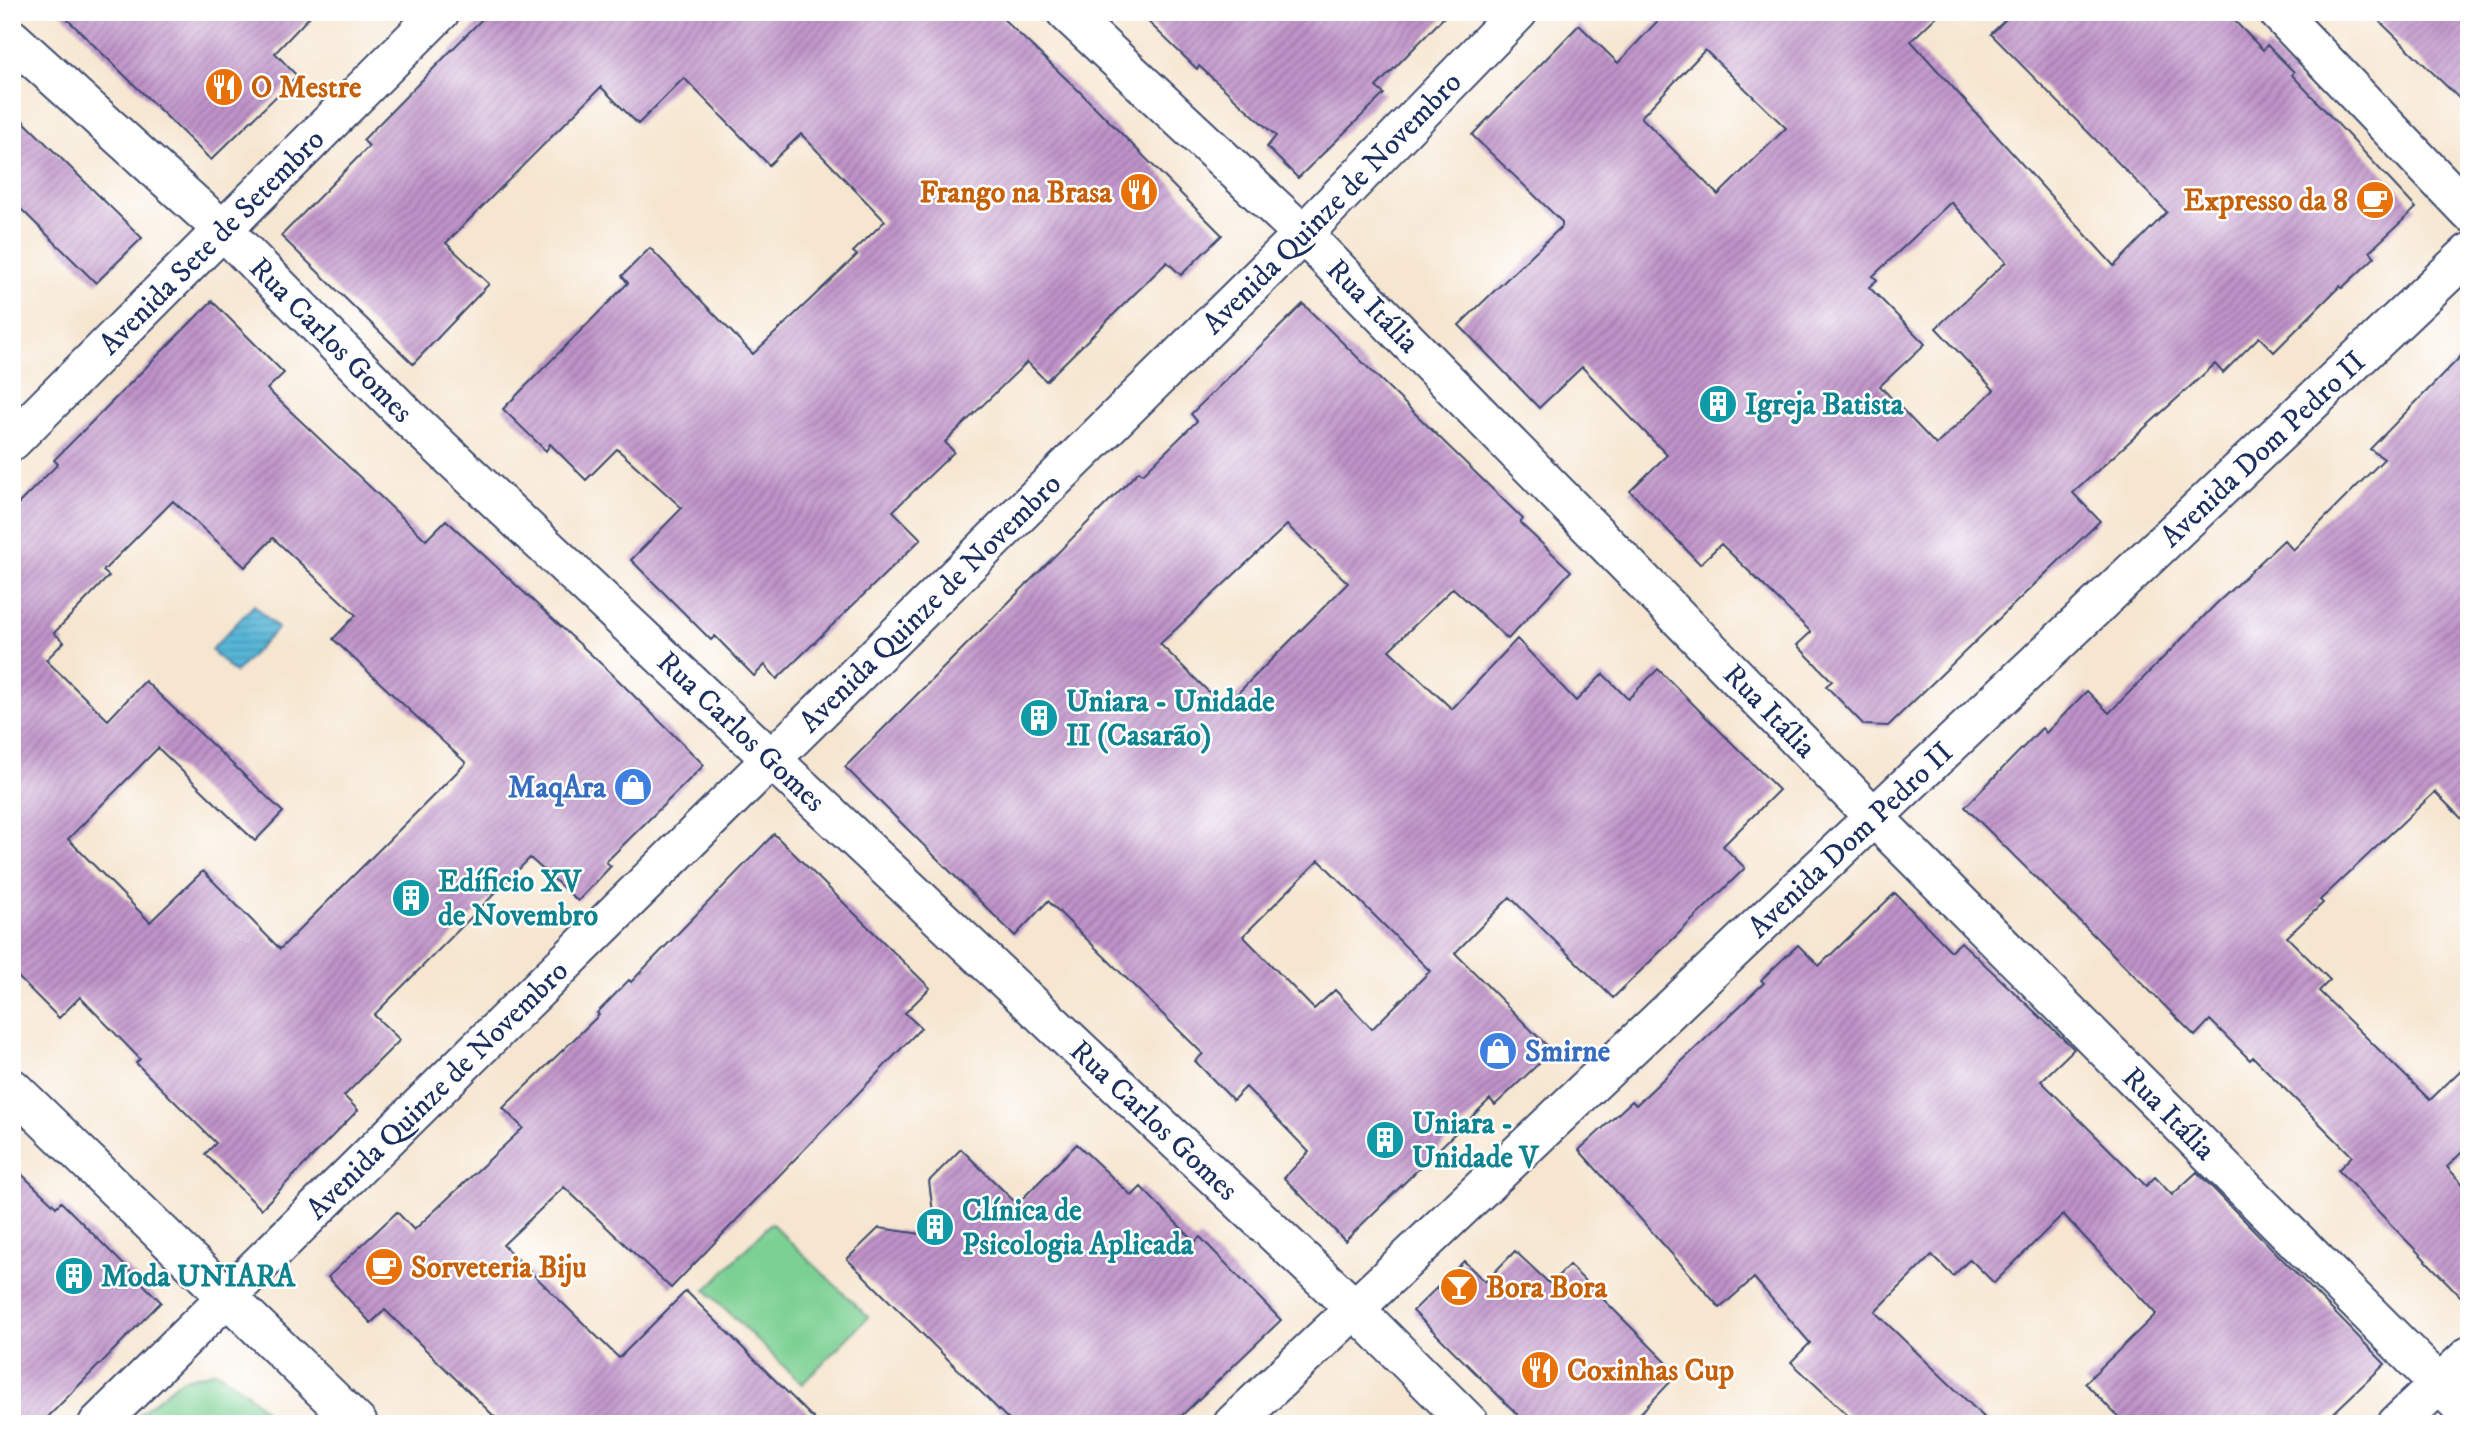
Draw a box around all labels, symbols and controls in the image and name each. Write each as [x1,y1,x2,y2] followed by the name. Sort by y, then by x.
[1195,65,1470,343] street label: Avenida Quinze de Novembro
[203,66,245,108] restaurant icon: O Mestre
[251,70,362,107] place label: O Mestre
[92,122,333,363] street label: Avenida Sete de Setembro
[1118,171,1160,213] restaurant icon: Frango na Brasa
[920,175,1113,212] place label: Frango na Brasa
[2354,179,2396,221] cafe icon: Expresso da 8
[2183,183,2348,220] place label: Expresso da 8
[241,250,420,431] street label: Rua Carlos Gomes
[1318,252,1427,362] street label: Rua Itália
[2153,344,2374,556] street label: Avenida Dom Pedro II
[1697,383,1739,425] building icon: Igreja Batista
[1745,387,1905,424] place label: Igreja Batista
[792,466,1070,741] street label: Avenida Quinze de Novembro
[649,644,833,820] street label: Rua Carlos Gomes
[1715,657,1823,767] street label: Rua Itália
[1066,684,1275,755] place label: Uniara - Unidade II (Casarão)
[1018,697,1060,739] building icon: Uniara - Unidade II (Casarão)
[1741,735,1961,946] street label: Avenida Dom Pedro II
[612,766,654,808] shop icon: MaqAra
[508,770,607,807] place label: MaqAra
[438,864,598,935] place label: Edíficio XV de Novembro
[390,877,432,919] building icon: Edíficio XV de Novembro
[299,953,577,1228] street label: Avenida Quinze de Novembro
[1477,1030,1519,1072] shop icon: Smirne
[1061,1033,1245,1209] street label: Rua Carlos Gomes
[1525,1034,1611,1071] place label: Smirne
[2114,1060,2223,1169] street label: Rua Itália
[1412,1106,1539,1177] place label: Uniara - Unidade V
[1364,1119,1406,1161] building icon: Uniara - Unidade V
[962,1193,1195,1264] place label: Clínica de Psicologia Aplicada
[914,1206,956,1248] building icon: Clínica de Psicologia Aplicada
[363,1246,405,1288] cafe icon: Sorveteria Biju
[411,1250,587,1287] place label: Sorveteria Biju
[53,1255,95,1297] building icon: Moda UNIARA
[101,1259,296,1296] place label: Moda UNIARA
[1438,1266,1480,1308] bar icon: Bora Bora
[1486,1270,1608,1307] place label: Bora Bora
[1519,1349,1561,1391] restaurant icon: Coxinhas Cup
[1567,1353,1734,1390] place label: Coxinhas Cup

